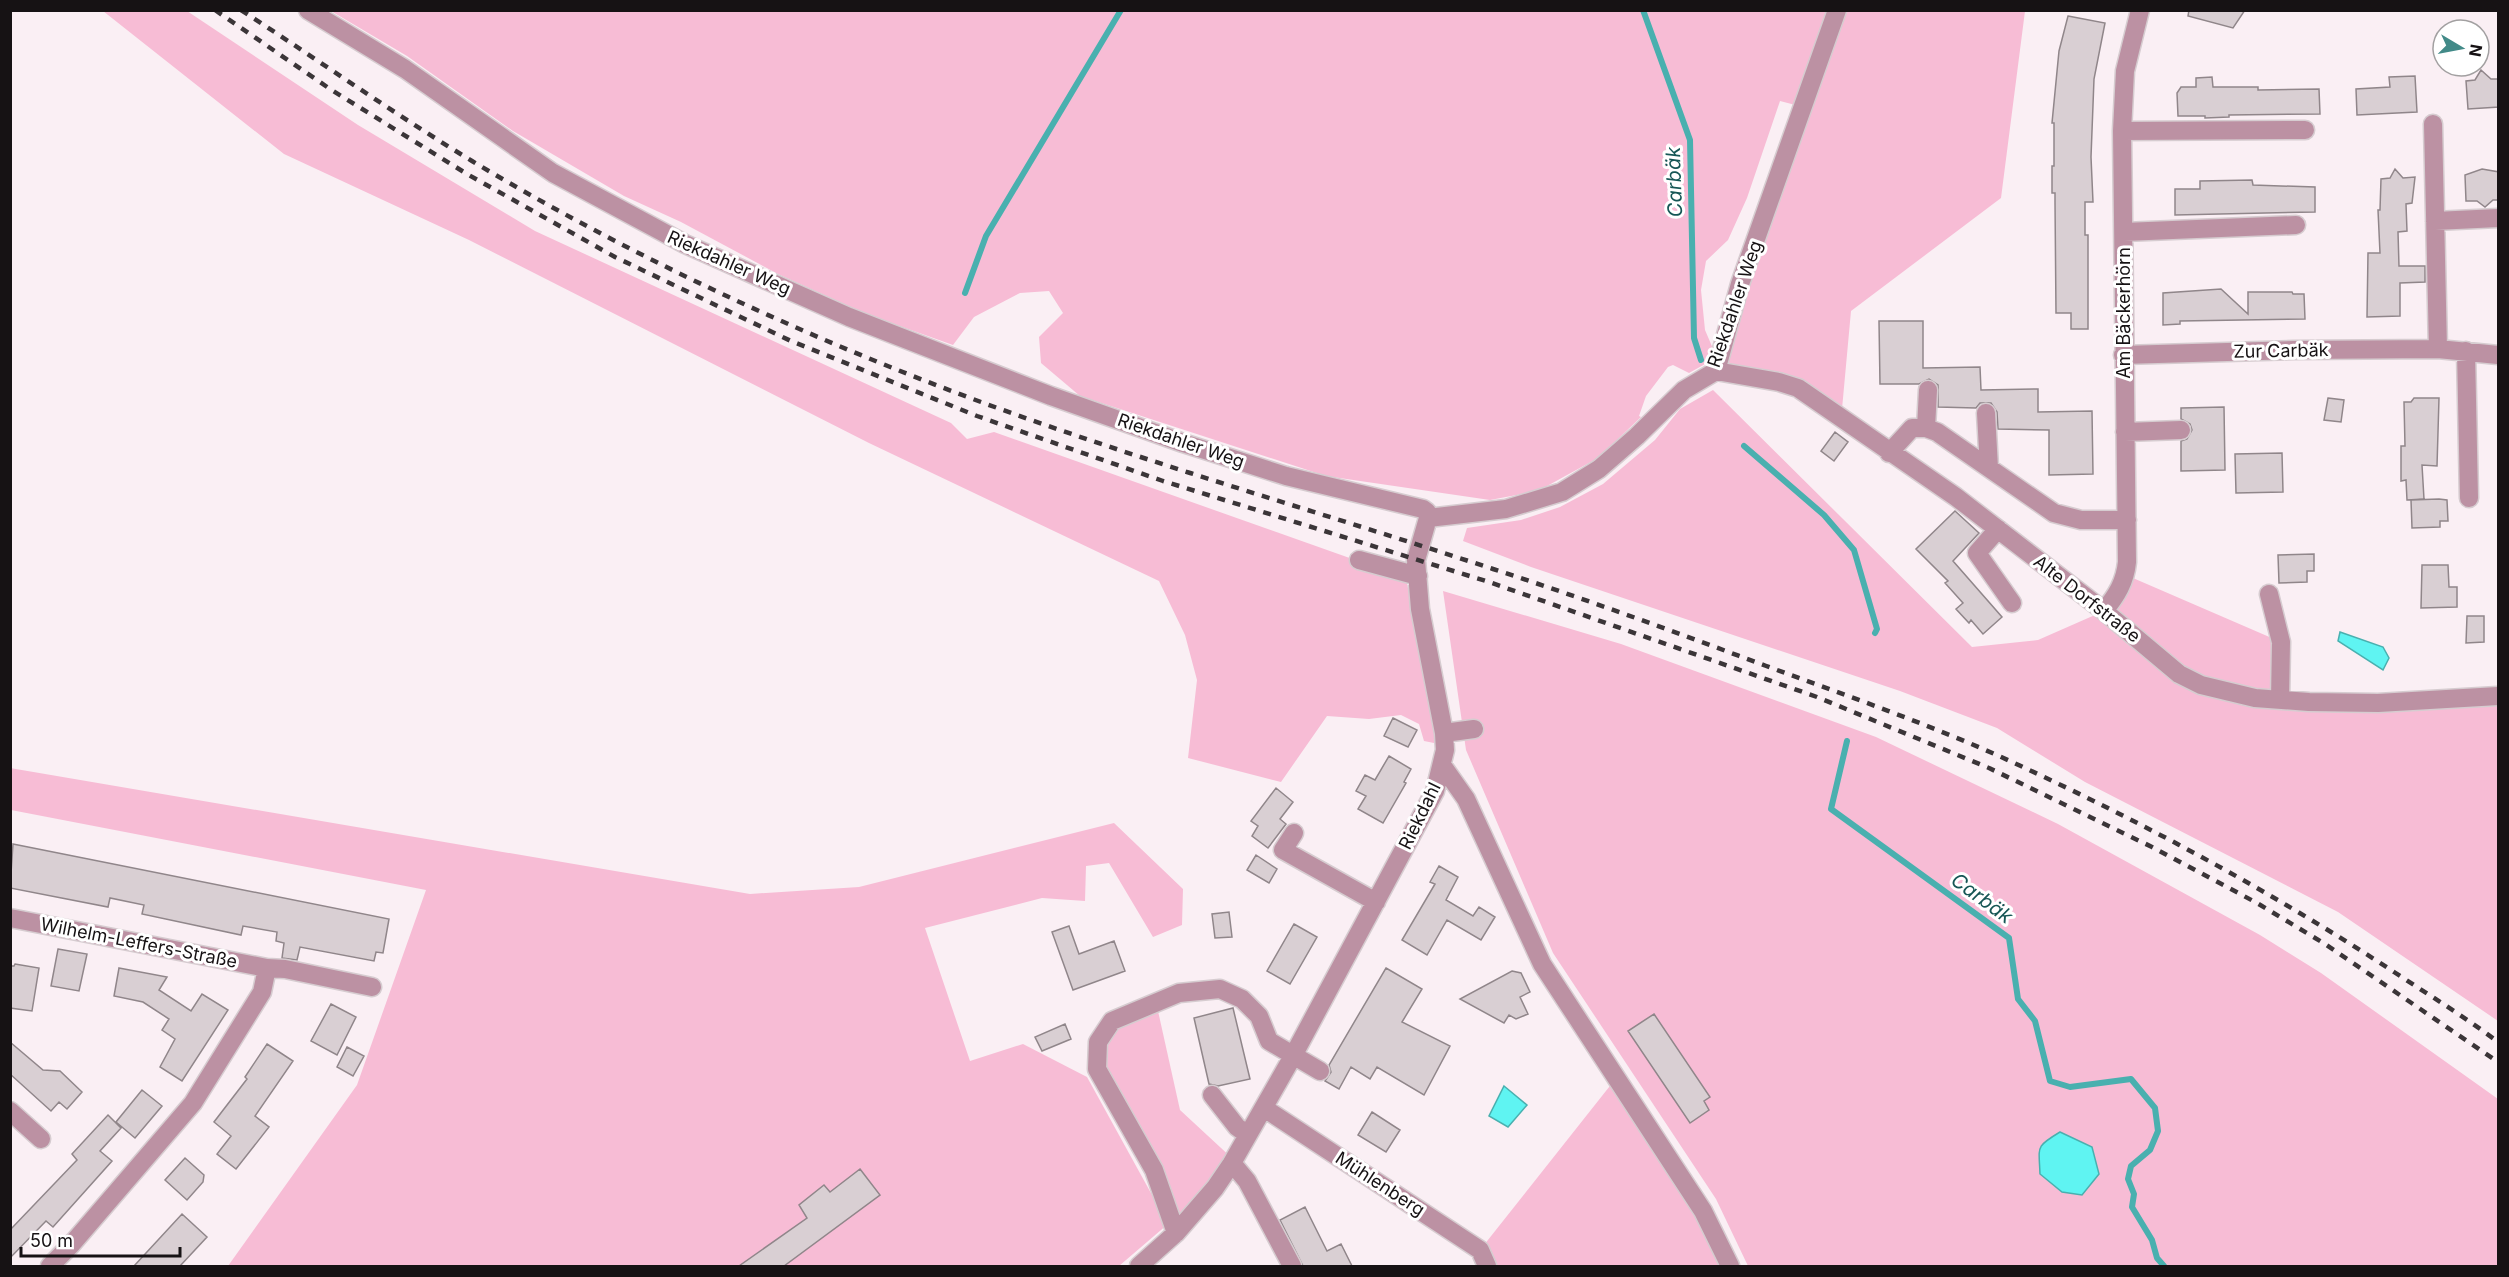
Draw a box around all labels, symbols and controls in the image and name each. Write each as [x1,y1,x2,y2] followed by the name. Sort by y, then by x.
[2431,18,2491,78] north arrow
[2465,43,2487,58] text: N
[1661,145,1687,218] water label: Carbäk
[664,226,794,299] street label: Riekdahler Weg
[1703,238,1766,370] street label: Riekdahler Weg
[2113,247,2134,379] street label: Am Bäckerhörn
[2233,339,2329,362] street label: Zur Carbäk
[1115,409,1247,472] street label: Riekdahler Weg
[2030,551,2145,647] street label: Alte Dorfstraße
[1394,779,1445,853] street label: Riekdahl
[1946,868,2018,929] water label: Carbäk
[39,913,239,972] street label: Wilhelm-Leffers-Straße
[1332,1147,1429,1220] street label: Mühlenberg
[21,1220,180,1258] scale bar
[30,1230,73,1251] text: 50 m

